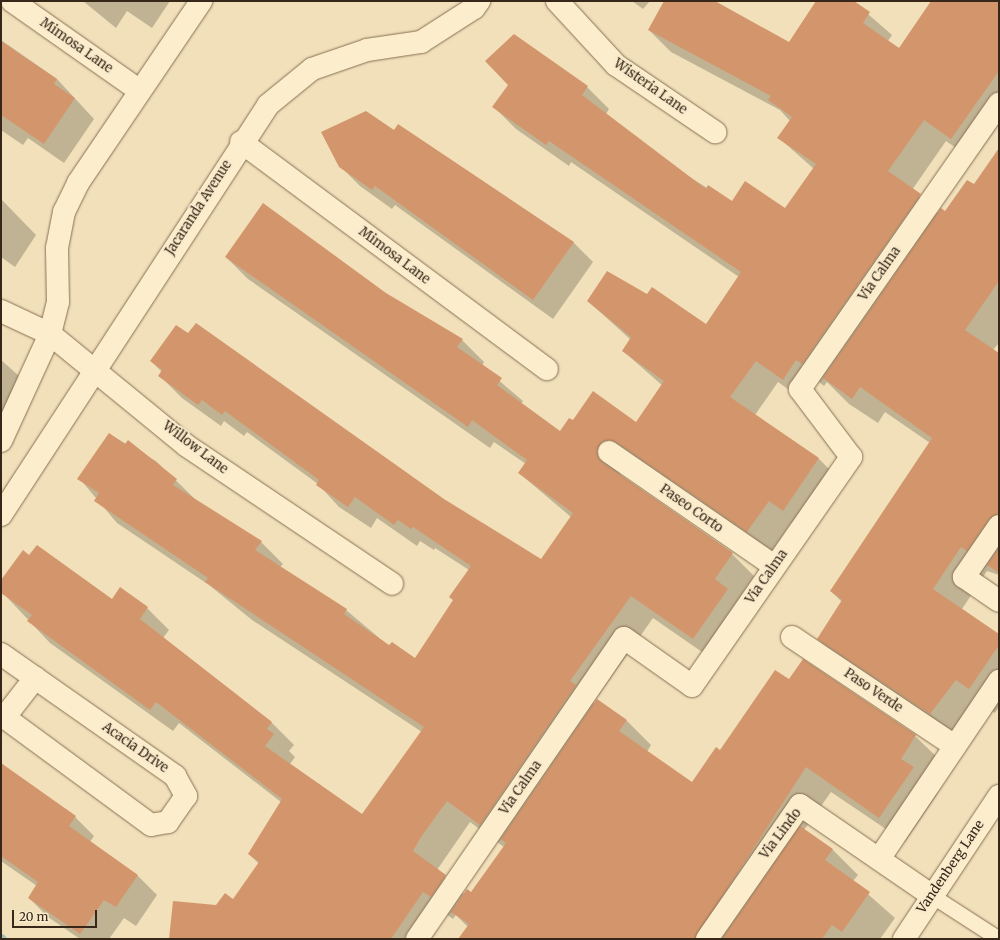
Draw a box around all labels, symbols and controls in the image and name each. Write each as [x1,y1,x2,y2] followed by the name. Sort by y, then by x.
[37,15,115,77] street label: Mimosa Lane
[610,56,690,118] street label: Wisteria Lane
[163,158,235,258] street label: Jacaranda Avenue
[355,224,433,288] street label: Mimosa Lane
[856,244,904,304] street label: Via Calma
[159,418,231,478] street label: Willow Lane
[656,482,726,536] street label: Paseo Corto
[743,547,791,607] street label: Via Calma
[841,666,905,716] street label: Paso Verde
[99,719,171,777] street label: Acacia Drive
[497,758,545,818] street label: Via Calma
[757,806,805,862] street label: Via Lindo
[914,817,988,917] street label: Vandenberg Lane
[14,902,99,928] scale bar
[19,909,48,924] text: 20 m

